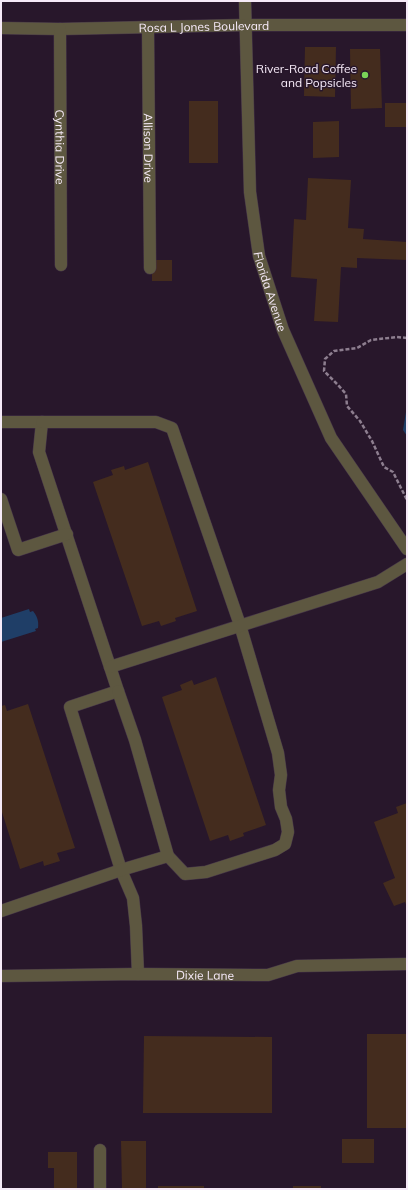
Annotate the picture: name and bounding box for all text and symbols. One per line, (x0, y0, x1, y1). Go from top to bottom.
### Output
street label: Rosa L Jones Boulevard (138, 18, 269, 35)
place label: River-Road Coffee and Popsicles (256, 61, 357, 90)
marker: River-Road Coffee and Popsicles (360, 70, 370, 80)
street label: Cynthia Drive (53, 110, 68, 184)
street label: Allison Drive (141, 113, 157, 183)
street label: Florida Avenue (251, 251, 290, 333)
street label: Dixie Lane (176, 967, 234, 982)

